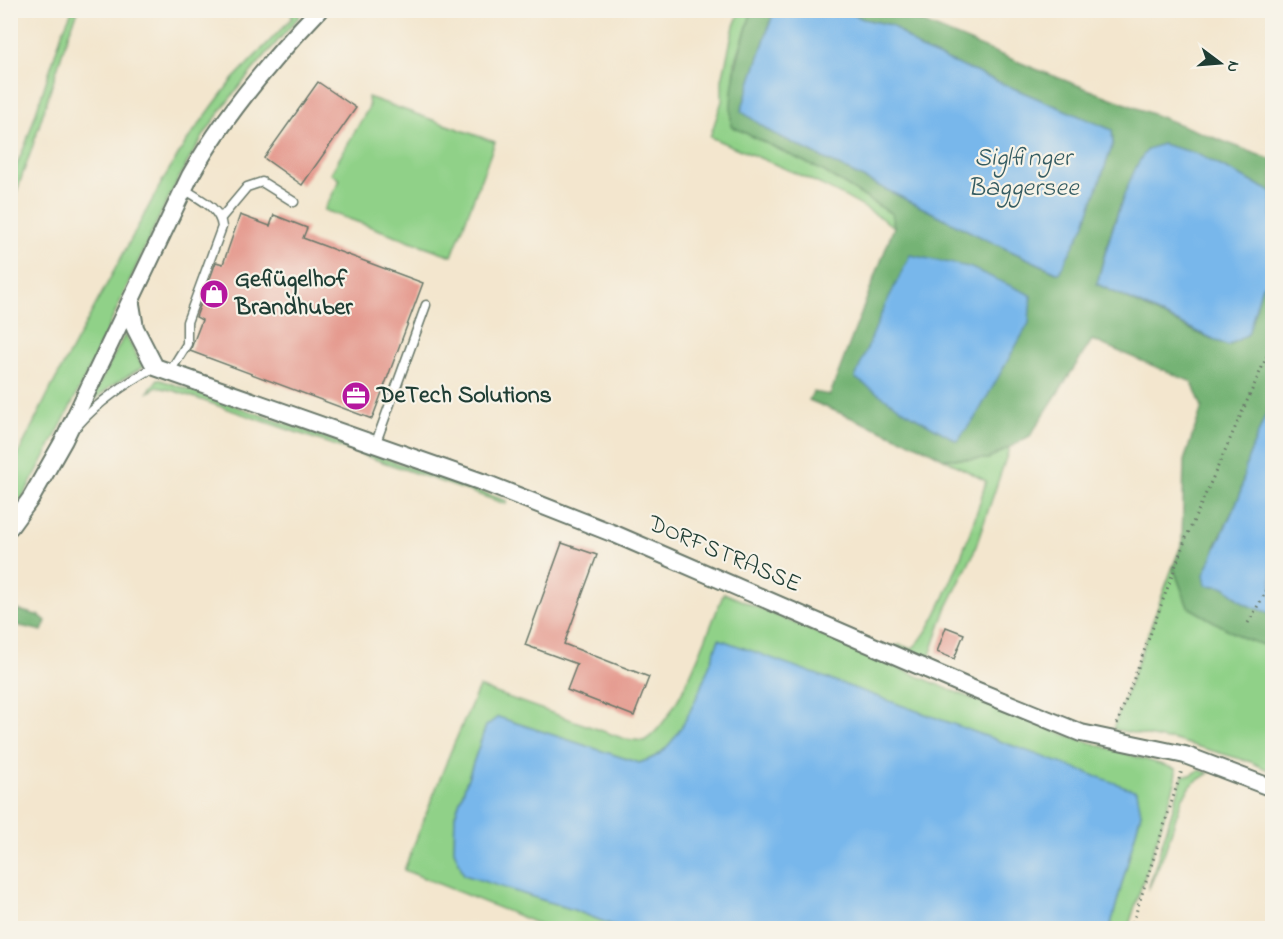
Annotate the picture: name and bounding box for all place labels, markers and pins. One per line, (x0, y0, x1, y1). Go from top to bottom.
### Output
place label: Geflügelhof Brandhuber (234, 263, 353, 326)
shop icon: Geflügelhof Brandhuber (198, 278, 230, 310)
place label: DeTech Solutions (376, 379, 552, 414)
office icon: DeTech Solutions (340, 380, 372, 412)

